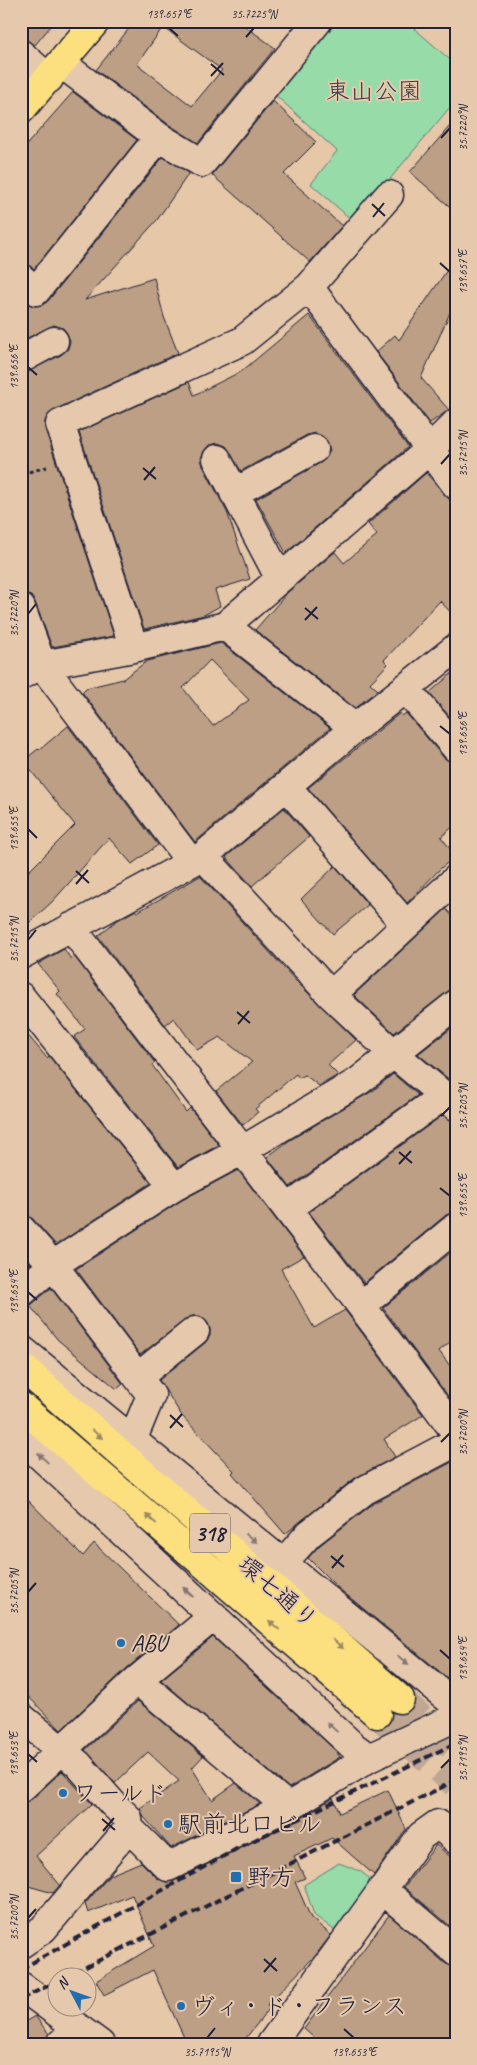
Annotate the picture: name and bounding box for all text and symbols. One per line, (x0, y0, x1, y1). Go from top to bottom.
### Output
text: 139.657°E (147, 6, 193, 22)
text: 35.7225°N (231, 6, 278, 22)
park label: 東山公園 (326, 76, 422, 106)
text: 35.7220°N (455, 104, 471, 151)
text: 139.657°E (455, 248, 471, 294)
text: 139.656°E (6, 343, 22, 389)
text: 35.7215°N (455, 430, 471, 477)
text: 35.7220°N (6, 590, 22, 637)
text: 139.656°E (455, 710, 471, 756)
text: 139.655°E (6, 805, 22, 851)
text: 35.7215°N (6, 916, 22, 963)
text: 35.7205°N (455, 1083, 471, 1130)
text: 139.655°E (455, 1172, 471, 1218)
text: 139.654°E (6, 1268, 22, 1314)
text: 35.7200°N (455, 1409, 471, 1456)
one-way arrow (90, 1428, 102, 1440)
one-way arrow (37, 1452, 49, 1464)
one-way arrow (145, 1513, 157, 1525)
road number: 318 (190, 1514, 230, 1552)
one-way arrow (244, 1533, 257, 1544)
street label: 環七通り (232, 1549, 324, 1635)
text: 35.7205°N (6, 1568, 22, 1615)
one-way arrow (182, 1586, 194, 1598)
one-way arrow (268, 1620, 280, 1631)
place label: ABU (131, 1628, 171, 1658)
text: 139.654°E (455, 1635, 471, 1681)
marker: ABU (115, 1637, 127, 1649)
one-way arrow (332, 1638, 344, 1649)
one-way arrow (396, 1655, 409, 1666)
one-way arrow (327, 1721, 339, 1733)
text: 139.653°E (6, 1730, 22, 1776)
text: 35.7195°N (455, 1735, 471, 1782)
place label: ワールド (73, 1778, 168, 1808)
marker: ワールド (57, 1787, 69, 1799)
place label: 駅前北口ビル (178, 1809, 322, 1839)
marker: 駅前北口ビル (162, 1818, 174, 1830)
place label: 野方 (247, 1862, 295, 1892)
marker: 野方 (229, 1870, 243, 1884)
text: 35.7200°N (6, 1894, 22, 1941)
north arrow (48, 1968, 98, 2018)
text: N (53, 1973, 73, 1993)
place label: ヴィ・ド・フランス (191, 1991, 407, 2021)
marker: ヴィ・ド・フランス (175, 2000, 187, 2012)
text: 35.7195°N (184, 2044, 231, 2060)
text: 139.653°E (332, 2044, 378, 2060)

